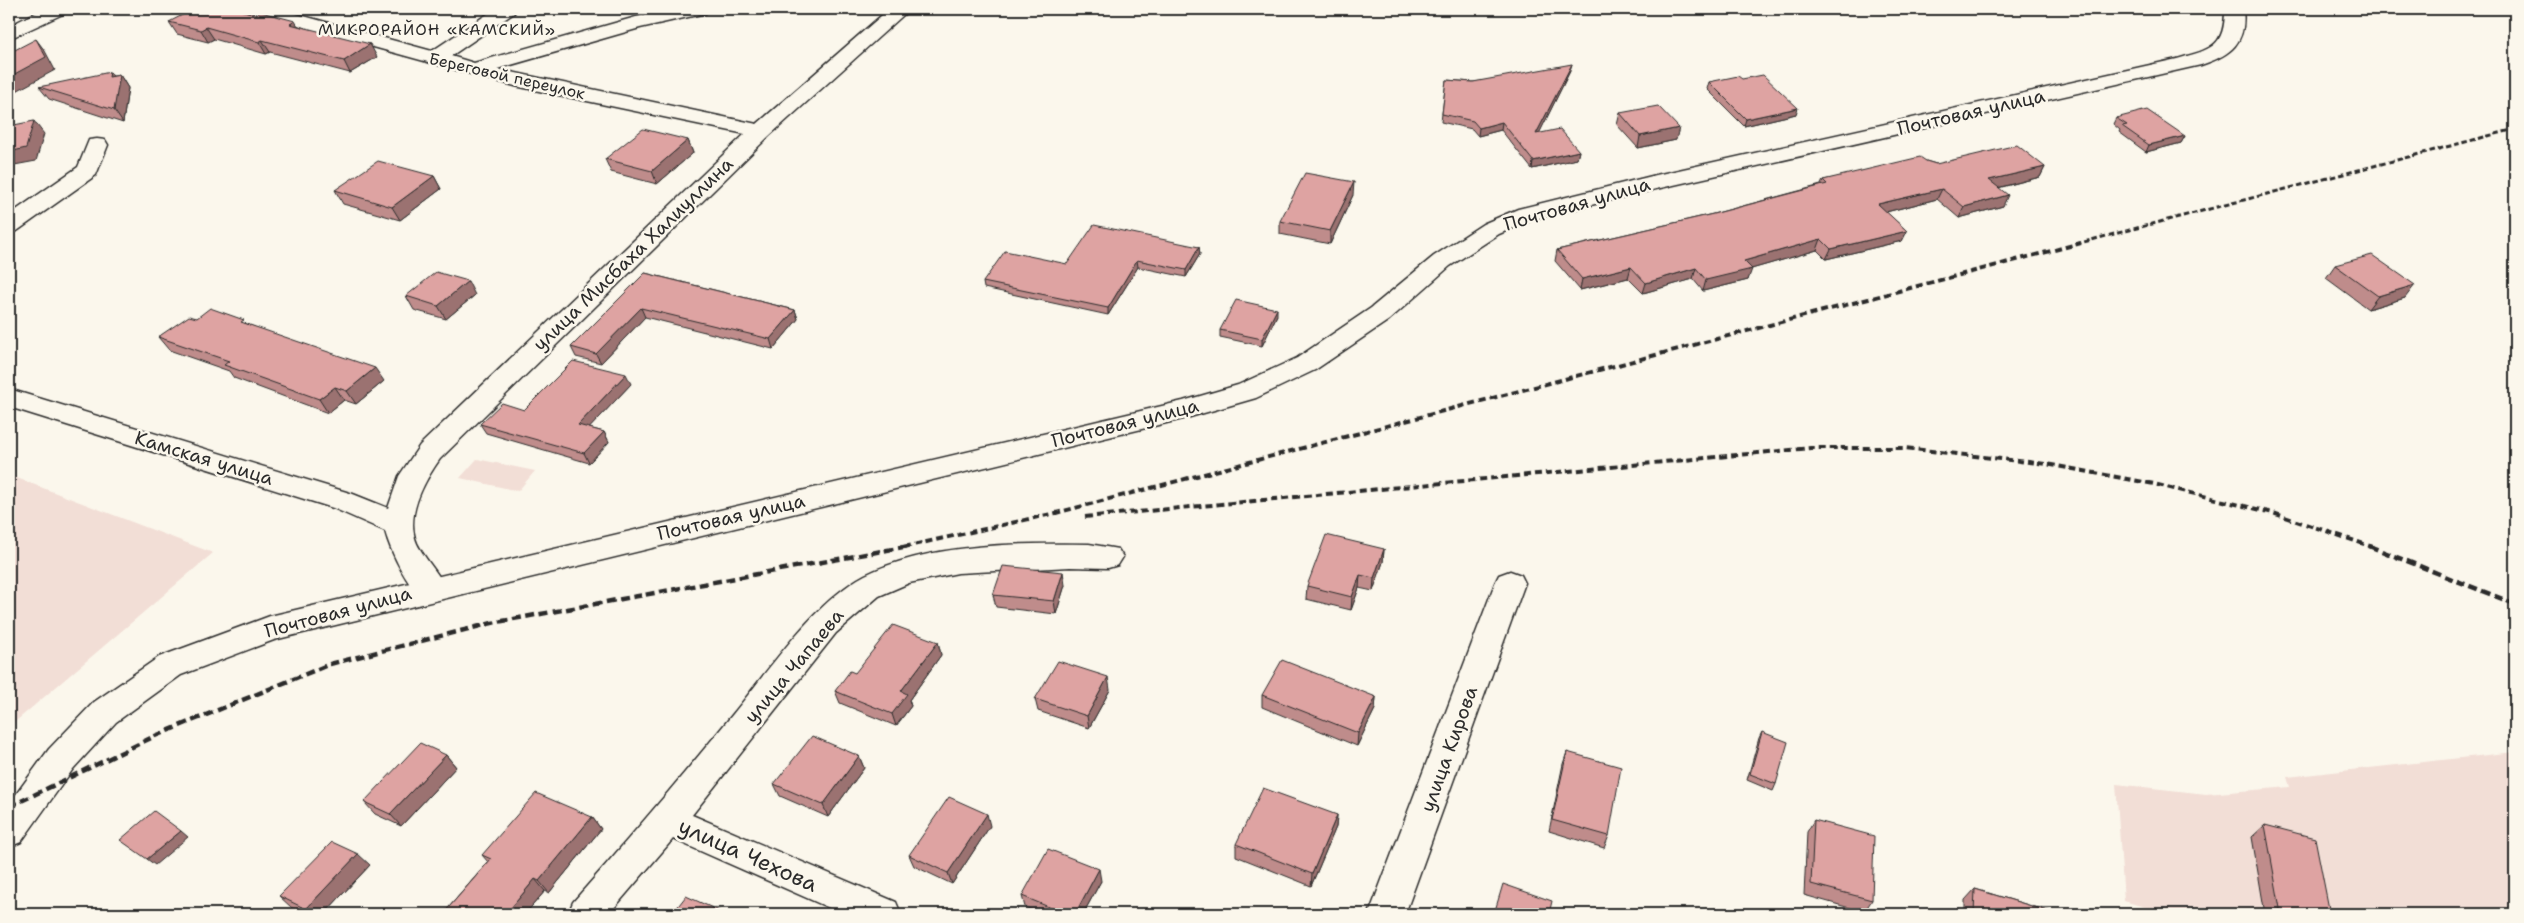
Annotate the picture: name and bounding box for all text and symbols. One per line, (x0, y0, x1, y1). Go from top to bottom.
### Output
district label: МИКРОРАЙОН «КАМСКИЙ» (318, 19, 556, 40)
street label: Береговой переулок (427, 48, 588, 104)
street label: Почтовая улица (1895, 83, 2047, 141)
street label: улица Мисбаха Халиуллина (528, 151, 739, 356)
street label: Почтовая улица (1501, 171, 1653, 237)
street label: Почтовая улица (1049, 393, 1201, 453)
street label: Камская улица (132, 425, 276, 491)
street label: Почтовая улица (655, 488, 807, 546)
street label: Почтовая улица (262, 580, 414, 644)
street label: улица Чапаева (739, 603, 849, 728)
street label: улица Кирова (1415, 683, 1483, 815)
street label: улица Чехова (674, 811, 822, 899)

